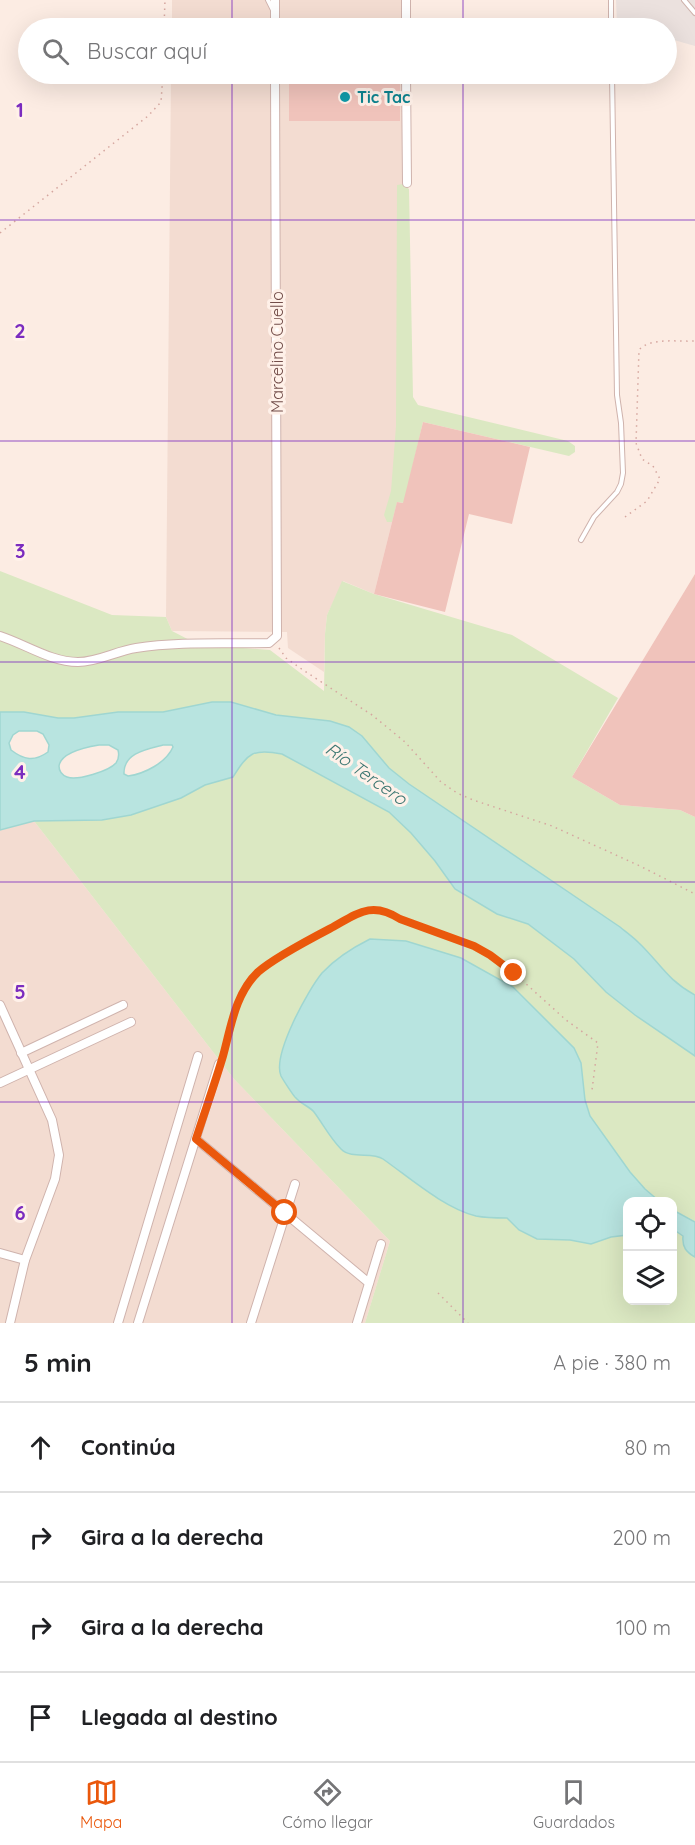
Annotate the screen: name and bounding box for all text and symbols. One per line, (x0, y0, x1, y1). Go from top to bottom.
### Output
search box (18, 18, 677, 84)
icon: search (39, 35, 72, 68)
text: Buscar aquí (87, 37, 207, 65)
place label: Tic Tac (357, 87, 410, 107)
marker: Tic Tac (338, 90, 352, 104)
text: 1 (16, 97, 24, 122)
street label: Marcelino Cuello (267, 291, 287, 413)
text: 2 (14, 318, 26, 343)
text: 3 (15, 538, 25, 563)
water label: Río Tercero (321, 737, 412, 811)
text: 4 (14, 759, 26, 784)
route end (500, 959, 526, 985)
text: 5 (14, 979, 26, 1004)
map controls (623, 1197, 677, 1305)
button: locate (623, 1197, 677, 1251)
route start (271, 1199, 297, 1225)
text: 6 (14, 1200, 26, 1225)
button: layers (623, 1251, 677, 1305)
text: 5 min (24, 1346, 92, 1379)
text: A pie · 380 m (553, 1350, 671, 1375)
icon: ahead (24, 1431, 57, 1464)
text: Continúa (81, 1433, 176, 1461)
text: 80 m (625, 1435, 671, 1460)
icon: right (24, 1521, 57, 1554)
text: Gira a la derecha (81, 1523, 264, 1551)
text: 200 m (612, 1525, 671, 1550)
icon: right (24, 1611, 57, 1644)
text: Gira a la derecha (81, 1613, 264, 1641)
text: 100 m (616, 1615, 671, 1640)
icon: arrive (24, 1701, 57, 1734)
text: Llegada al destino (81, 1703, 278, 1731)
tab: Mapa (80, 1776, 122, 1832)
tab: Cómo llegar (282, 1776, 373, 1832)
tab: Guardados (533, 1776, 615, 1832)

